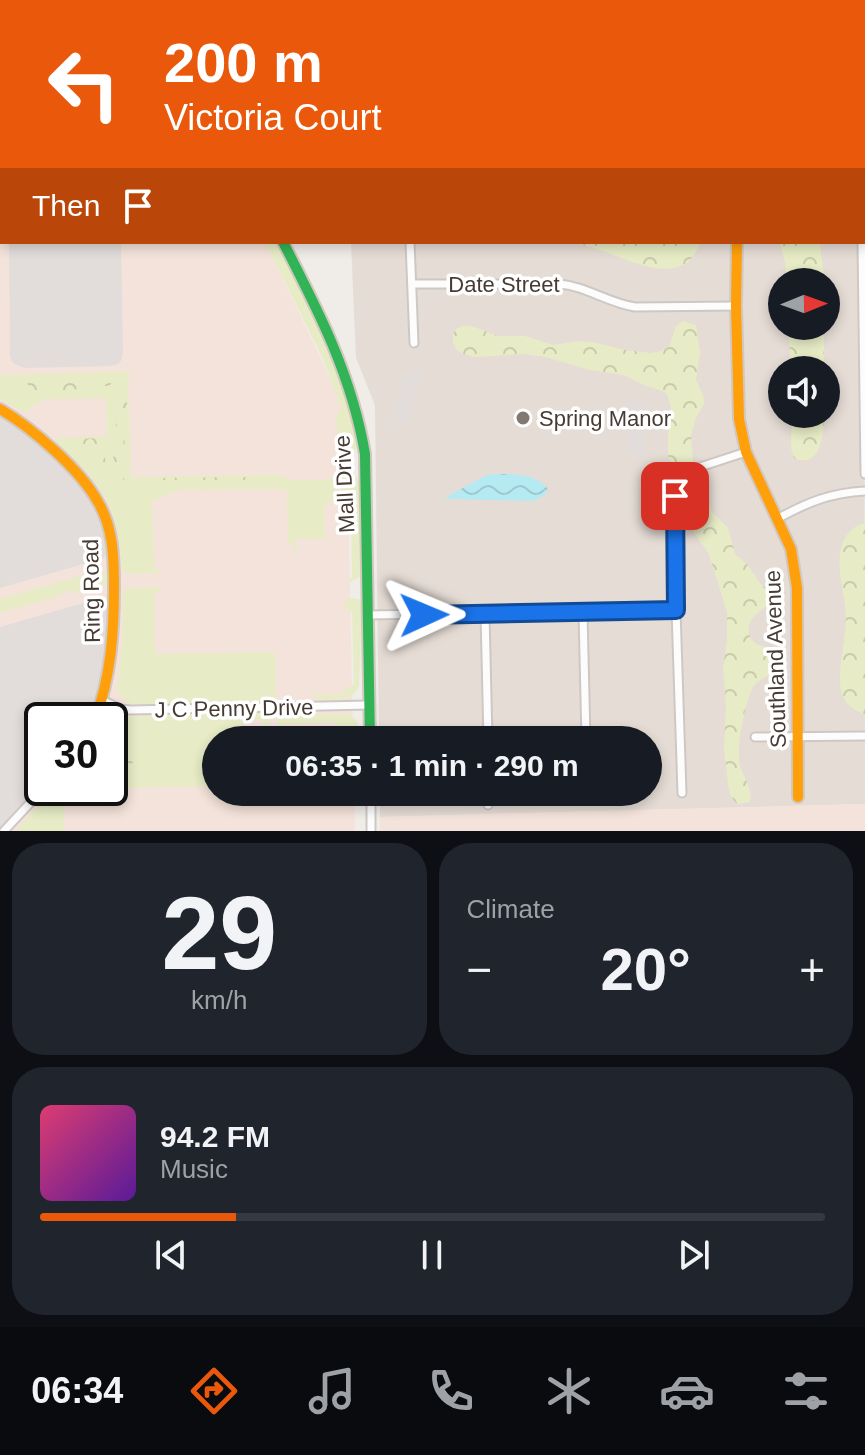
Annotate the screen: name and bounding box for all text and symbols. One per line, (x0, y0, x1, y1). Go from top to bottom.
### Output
text: 200 m (164, 31, 323, 94)
icon: left (32, 32, 136, 136)
text: Victoria Court (164, 97, 381, 138)
icon: arrive (116, 184, 160, 228)
text: Then (32, 189, 100, 222)
north arrow (768, 268, 840, 340)
map controls (768, 268, 840, 428)
street label: Date Street (448, 272, 560, 297)
button: sound (768, 356, 840, 428)
place label: Spring Manor (539, 406, 671, 431)
marker: Spring Manor (514, 409, 532, 427)
street label: Mall Drive (329, 434, 360, 533)
pin (641, 462, 709, 530)
icon: arrive (653, 474, 697, 518)
street label: Ring Road (78, 539, 105, 643)
street label: Southland Avenue (760, 569, 791, 748)
position arrow (382, 573, 466, 657)
street label: J C Penny Drive (154, 695, 314, 722)
speed limit sign: 30 (24, 702, 128, 806)
text: 06:35 · 1 min · 290 m (285, 749, 579, 782)
text: 29 (161, 875, 277, 991)
text: Climate (467, 894, 555, 924)
text: 20° (600, 936, 691, 1003)
text: − (467, 945, 492, 994)
text: + (799, 945, 825, 994)
text: km/h (191, 985, 247, 1015)
text: 94.2 FM (160, 1120, 270, 1153)
text: Music (160, 1154, 228, 1184)
icon: previous (149, 1233, 193, 1277)
icon: pause (410, 1233, 454, 1277)
icon: next (672, 1233, 716, 1277)
icon: directions (186, 1363, 242, 1419)
icon: music (304, 1363, 360, 1419)
icon: phone (423, 1363, 479, 1419)
icon: climate (541, 1363, 597, 1419)
icon: car (659, 1363, 715, 1419)
icon: filters (778, 1363, 834, 1419)
text: 06:34 (31, 1370, 123, 1411)

